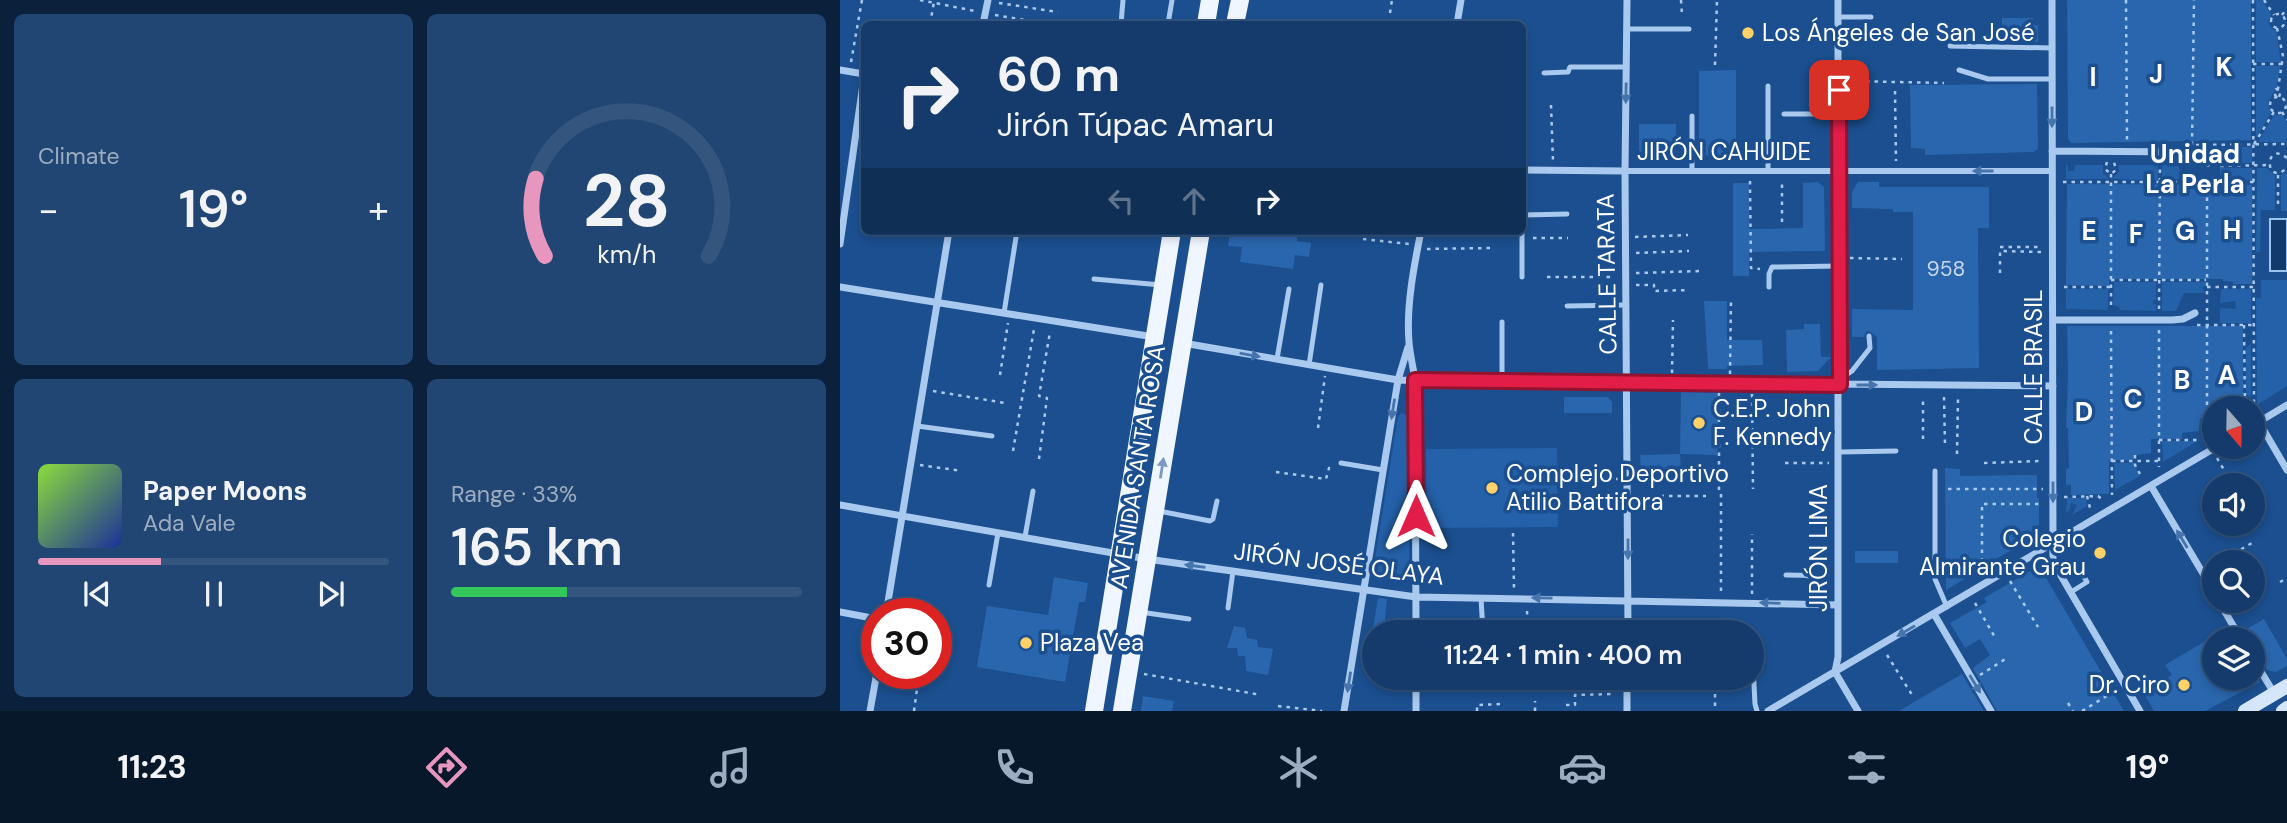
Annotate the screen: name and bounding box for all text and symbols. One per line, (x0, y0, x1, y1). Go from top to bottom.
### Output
place label: Los Ángeles de San José (1762, 17, 2035, 48)
marker: Los Ángeles de San José (1740, 25, 1756, 41)
text: 60 m (997, 42, 1120, 106)
icon: right (882, 49, 973, 140)
district label: K (2216, 50, 2233, 84)
district label: J (2149, 57, 2163, 91)
pin (1809, 60, 1869, 120)
district label: I (2089, 60, 2097, 94)
icon: arrive (1820, 71, 1858, 109)
one-way arrow (1620, 82, 1631, 104)
text: Jirón Túpac Amaru (997, 104, 1274, 146)
one-way arrow (2046, 106, 2058, 128)
street label: JIRÓN CAHUIDE (1637, 136, 1811, 167)
district label: Unidad La Perla (2145, 137, 2245, 201)
text: Climate (38, 141, 120, 171)
text: 28 (583, 154, 670, 249)
one-way arrow (1972, 165, 1994, 177)
text: 19° (179, 175, 248, 243)
icon: left (1102, 182, 1140, 220)
icon: ahead (1175, 182, 1213, 220)
icon: right (1248, 182, 1286, 220)
text: − (38, 185, 59, 235)
text: + (368, 185, 389, 235)
street label: CALLE TARATA (1590, 193, 1623, 355)
district label: H (2223, 213, 2241, 247)
district label: E (2081, 214, 2097, 248)
district label: G (2175, 214, 2195, 248)
district label: F (2129, 217, 2143, 251)
text: km/h (597, 237, 656, 270)
house number: 958 (1927, 255, 1965, 283)
street label: CALLE BRASIL (2018, 290, 2049, 444)
street label: AVENIDA SANTA ROSA (1103, 343, 1172, 591)
one-way arrow (1239, 350, 1261, 361)
district label: A (2218, 358, 2236, 392)
district label: B (2174, 363, 2190, 397)
one-way arrow (1856, 379, 1878, 391)
district label: C (2123, 382, 2143, 416)
place label: C.E.P. John F. Kennedy (1713, 393, 1832, 452)
district label: D (2075, 395, 2093, 429)
north arrow (2202, 396, 2264, 458)
map controls (2202, 396, 2265, 690)
one-way arrow (1387, 398, 1398, 420)
marker: C.E.P. John F. Kennedy (1691, 415, 1707, 431)
one-way arrow (1157, 457, 1168, 479)
place label: Complejo Deportivo Atilio Battifora (1506, 458, 1729, 517)
button: sound (2202, 473, 2265, 536)
text: Paper Moons (143, 474, 307, 508)
text: Range · 33% (451, 479, 577, 509)
position arrow (1379, 479, 1453, 553)
marker: Complejo Deportivo Atilio Battifora (1484, 480, 1500, 496)
one-way arrow (2047, 481, 2059, 503)
street label: JIRÓN LIMA (1803, 484, 1834, 612)
text: Ada Vale (143, 508, 236, 538)
text: 165 km (451, 513, 623, 581)
place label: Colegio Almirante Grau (1919, 523, 2086, 582)
one-way arrow (2176, 529, 2188, 549)
street label: JIRÓN JOSÉ OLAYA (1232, 535, 1446, 592)
one-way arrow (1622, 538, 1633, 560)
marker: Colegio Almirante Grau (2092, 545, 2108, 561)
button: search (2202, 550, 2265, 613)
one-way arrow (1184, 560, 1206, 571)
icon: previous (78, 575, 116, 613)
icon: pause (195, 575, 233, 613)
icon: next (312, 575, 350, 613)
one-way arrow (1531, 593, 1553, 604)
one-way arrow (1759, 597, 1781, 609)
speed limit sign: 30 (861, 598, 952, 689)
one-way arrow (1897, 625, 1916, 637)
place label: Plaza Vea (1040, 627, 1144, 658)
button: layers (2202, 627, 2265, 690)
marker: Plaza Vea (1018, 635, 1034, 651)
text: 11:24 · 1 min · 400 m (1444, 638, 1682, 672)
place label: Dr. Ciro (2089, 669, 2170, 700)
one-way arrow (1343, 671, 1354, 693)
one-way arrow (1969, 674, 1981, 693)
marker: Dr. Ciro (2176, 677, 2192, 693)
icon: directions (422, 743, 471, 792)
icon: music (706, 743, 755, 792)
icon: phone (990, 743, 1039, 792)
icon: climate (1274, 743, 1323, 792)
icon: car (1558, 743, 1607, 792)
icon: filters (1842, 743, 1891, 792)
text: 11:23 (118, 746, 187, 788)
text: 19° (2126, 746, 2169, 788)

